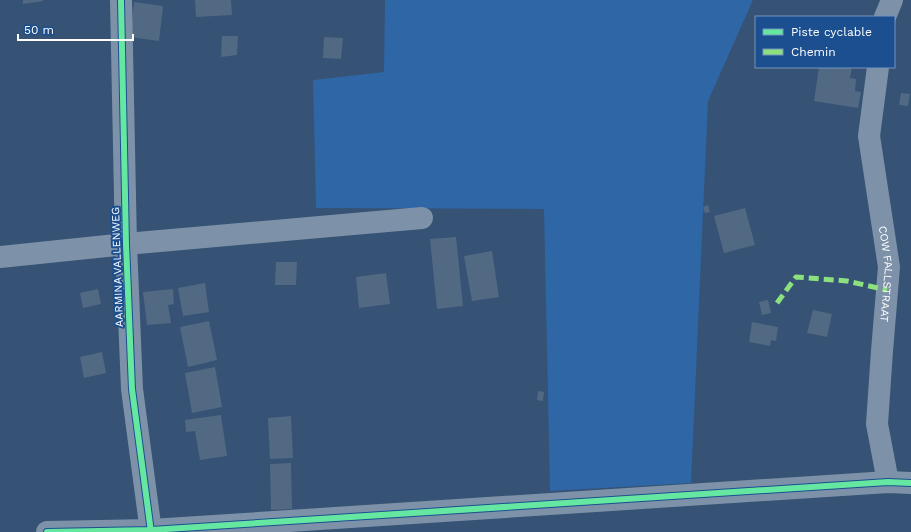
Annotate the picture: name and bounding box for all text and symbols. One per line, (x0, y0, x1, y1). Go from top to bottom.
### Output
scale bar (18, 16, 133, 42)
legend (755, 16, 895, 68)
text: 50 m (24, 23, 54, 37)
text: Piste cyclable (791, 25, 872, 39)
text: Chemin (791, 45, 836, 59)
street label: AARMINA VALLENWEG (109, 207, 126, 327)
street label: COW FALLSTRAAT (876, 225, 895, 323)

